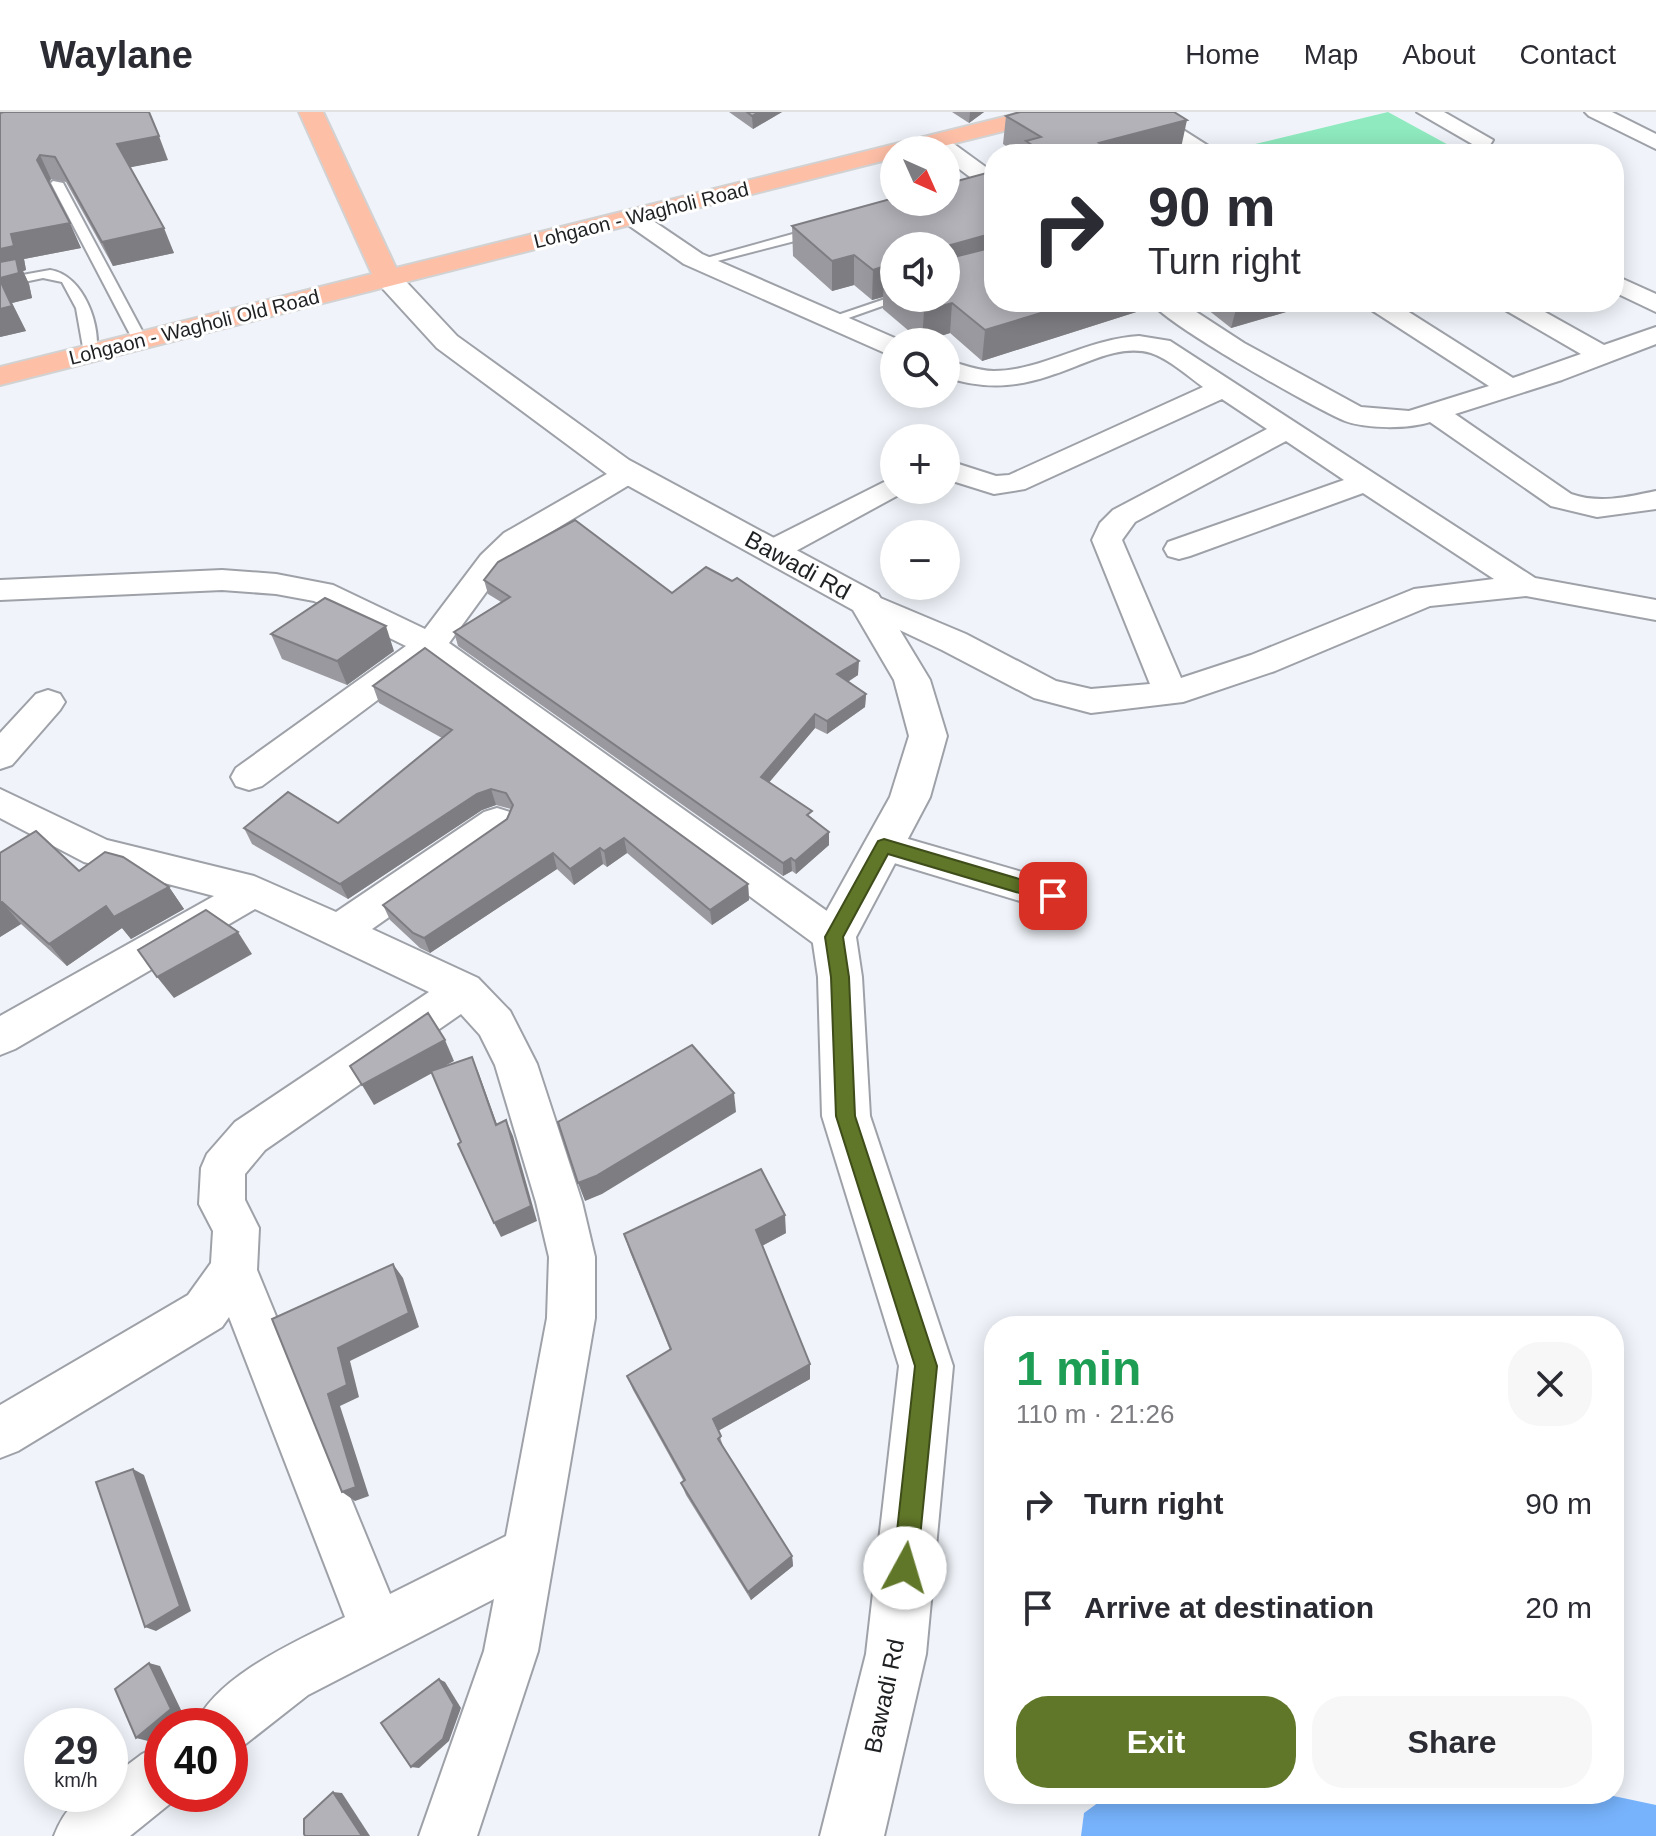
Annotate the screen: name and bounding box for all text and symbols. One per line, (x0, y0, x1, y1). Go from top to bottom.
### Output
text: Waylane (40, 34, 193, 76)
text: Home (1185, 39, 1260, 70)
text: Map (1304, 39, 1358, 70)
text: About (1402, 39, 1476, 70)
text: Contact (1520, 39, 1616, 70)
north arrow (880, 136, 960, 216)
map controls (880, 136, 960, 600)
text: 90 m (1148, 175, 1276, 238)
icon: right (1016, 176, 1120, 280)
street label: Lohgaon - Wagholi Road (531, 178, 751, 252)
button: sound (880, 232, 960, 312)
text: Turn right (1148, 241, 1301, 282)
street label: Lohgaon - Wagholi Old Road (67, 285, 321, 369)
button: search (880, 328, 960, 408)
button: + (880, 424, 960, 504)
button: − (880, 520, 960, 600)
street label: Bawadi Rd (741, 525, 855, 605)
pin (1019, 862, 1087, 930)
icon: arrive (1031, 874, 1075, 918)
text: 1 min (1016, 1342, 1141, 1395)
button: close (1508, 1342, 1592, 1426)
text: 110 m · 21:26 (1016, 1399, 1175, 1429)
icon: right (1016, 1482, 1060, 1526)
text: Turn right (1084, 1487, 1223, 1520)
text: 90 m (1525, 1487, 1592, 1520)
position arrow (863, 1526, 947, 1610)
icon: arrive (1016, 1586, 1060, 1630)
text: Arrive at destination (1084, 1591, 1374, 1624)
text: 20 m (1525, 1591, 1592, 1624)
street label: Bawadi Rd (859, 1636, 909, 1756)
button: Exit (1016, 1696, 1296, 1788)
button: Share (1312, 1696, 1592, 1788)
speed limit sign: 40 (144, 1708, 248, 1812)
text: 29 (54, 1728, 98, 1772)
text: km/h (54, 1769, 98, 1791)

